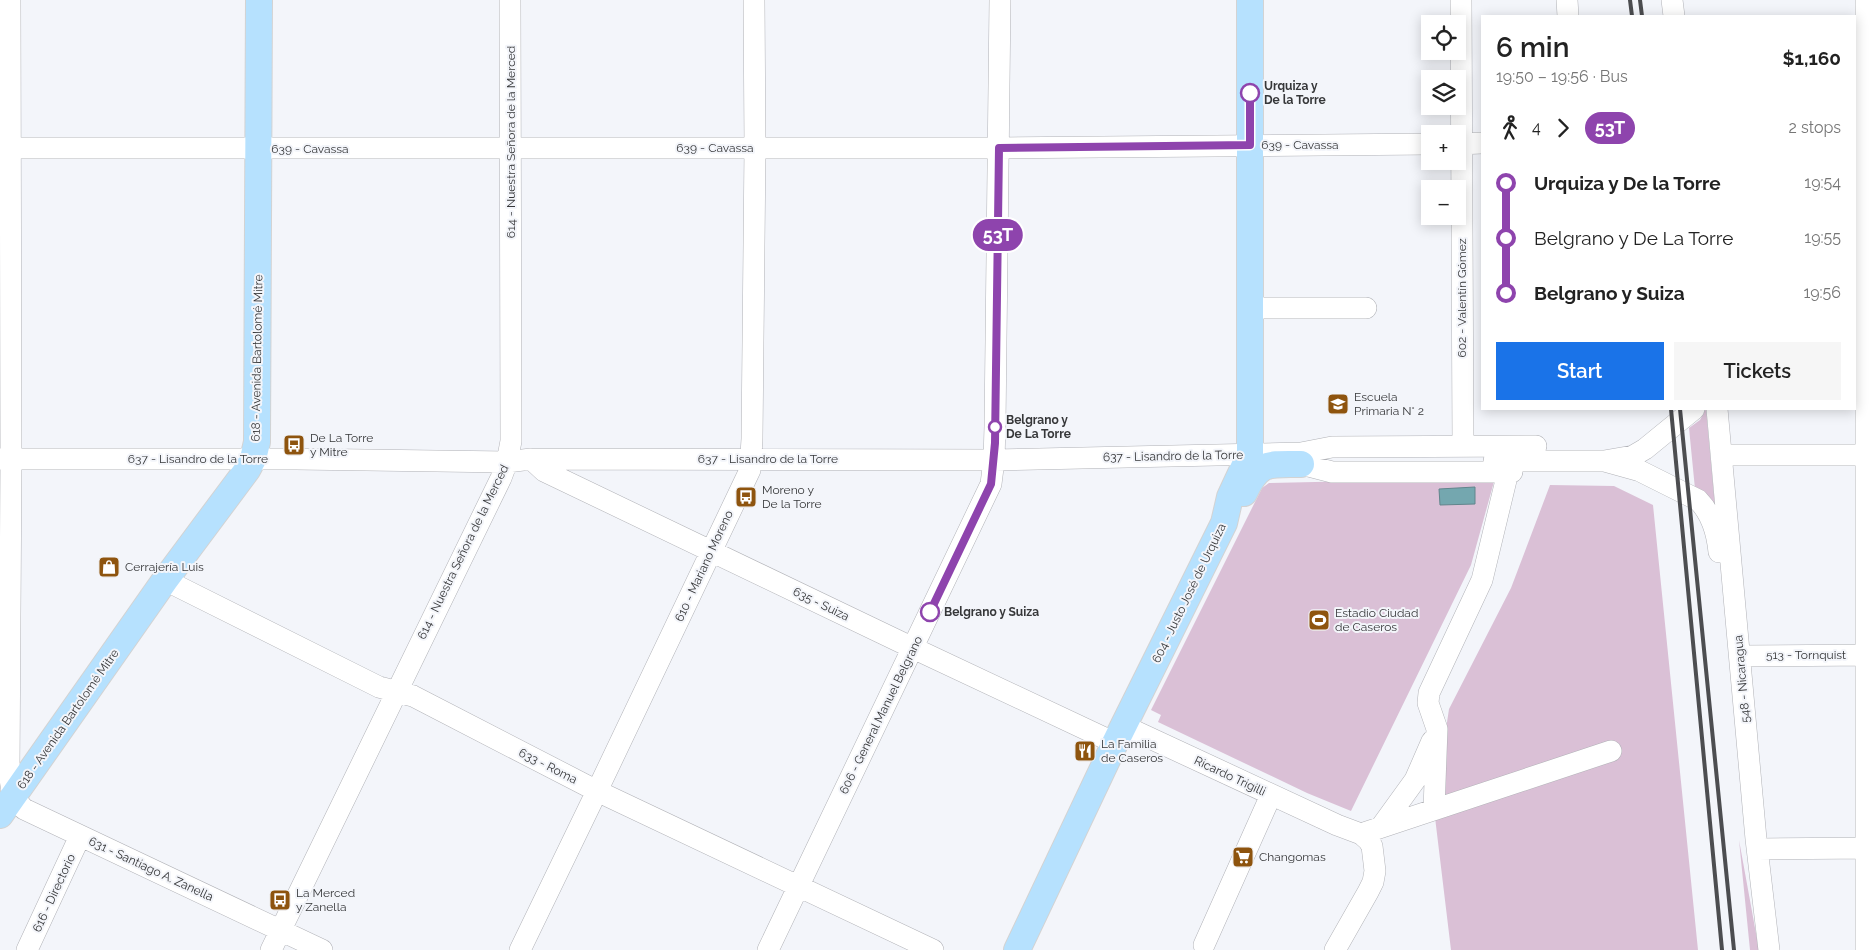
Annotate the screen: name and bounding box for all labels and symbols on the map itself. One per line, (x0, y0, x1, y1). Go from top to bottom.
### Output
street label: 614 - Nuestra Señora de la Merced (504, 46, 518, 238)
place label: Urquiza y De la Torre (1264, 79, 1326, 107)
marker: Urquiza y De la Torre (1240, 83, 1260, 103)
street label: 639 - Cavassa (1261, 138, 1339, 152)
street label: 639 - Cavassa (676, 141, 754, 155)
street label: 639 - Cavassa (271, 142, 349, 156)
line badge: 53T (969, 219, 1027, 251)
street label: 602 - Valentín Gómez (1455, 238, 1469, 358)
street label: 618 - Avenida Bartolomé Mitre (249, 274, 265, 442)
place label: Escuela Primaria N° 2 (1354, 390, 1424, 418)
school or university icon: Escuela Primaria N° 2 (1326, 392, 1350, 416)
place label: Belgrano y De La Torre (1006, 413, 1071, 441)
marker: Belgrano y De La Torre (988, 420, 1002, 434)
place label: De La Torre y Mitre (310, 431, 373, 459)
bus stop icon: De La Torre y Mitre (282, 433, 306, 457)
street label: 637 - Lisandro de la Torre (1103, 448, 1243, 464)
street label: 637 - Lisandro de la Torre (128, 452, 268, 466)
street label: 637 - Lisandro de la Torre (698, 452, 838, 466)
street label: 614 - Nuestra Señora de la Merced (415, 462, 511, 642)
place label: Moreno y De la Torre (762, 483, 822, 511)
bus stop icon: Moreno y De la Torre (734, 485, 758, 509)
street label: 610 - Mariano Moreno (672, 508, 736, 624)
street label: 604 - Justo José de Urquiza (1149, 521, 1229, 665)
shop icon: Cerrajería Luis (97, 555, 121, 579)
place label: Cerrajería Luis (125, 560, 204, 574)
street label: 635 - Suiza (791, 584, 851, 624)
marker: Belgrano y Suiza (920, 602, 940, 622)
place label: Belgrano y Suiza (944, 605, 1039, 619)
place label: Estadio Ciudad de Caseros (1335, 606, 1418, 634)
sports icon: Estadio Ciudad de Caseros (1307, 608, 1331, 632)
street label: 606 - General Manuel Belgrano (837, 634, 925, 796)
street label: 548 - Nicaragua (1731, 634, 1753, 724)
street label: 618 - Avenida Bartolomé Mitre (14, 646, 122, 792)
street label: 513 - Tornquist (1766, 648, 1846, 662)
place label: La Familia de Caseros (1101, 737, 1163, 765)
restaurant icon: La Familia de Caseros (1073, 739, 1097, 763)
street label: 633 - Roma (516, 745, 580, 787)
street label: Ricardo Trigilli (1192, 753, 1268, 799)
street label: 631 - Santiago A. Zanella (87, 834, 215, 904)
supermarket icon: Changomas (1231, 845, 1255, 869)
place label: Changomas (1259, 850, 1326, 864)
street label: 616 - Directorio (30, 852, 78, 934)
place label: La Merced y Zanella (296, 886, 355, 914)
bus stop icon: La Merced y Zanella (268, 888, 292, 912)

